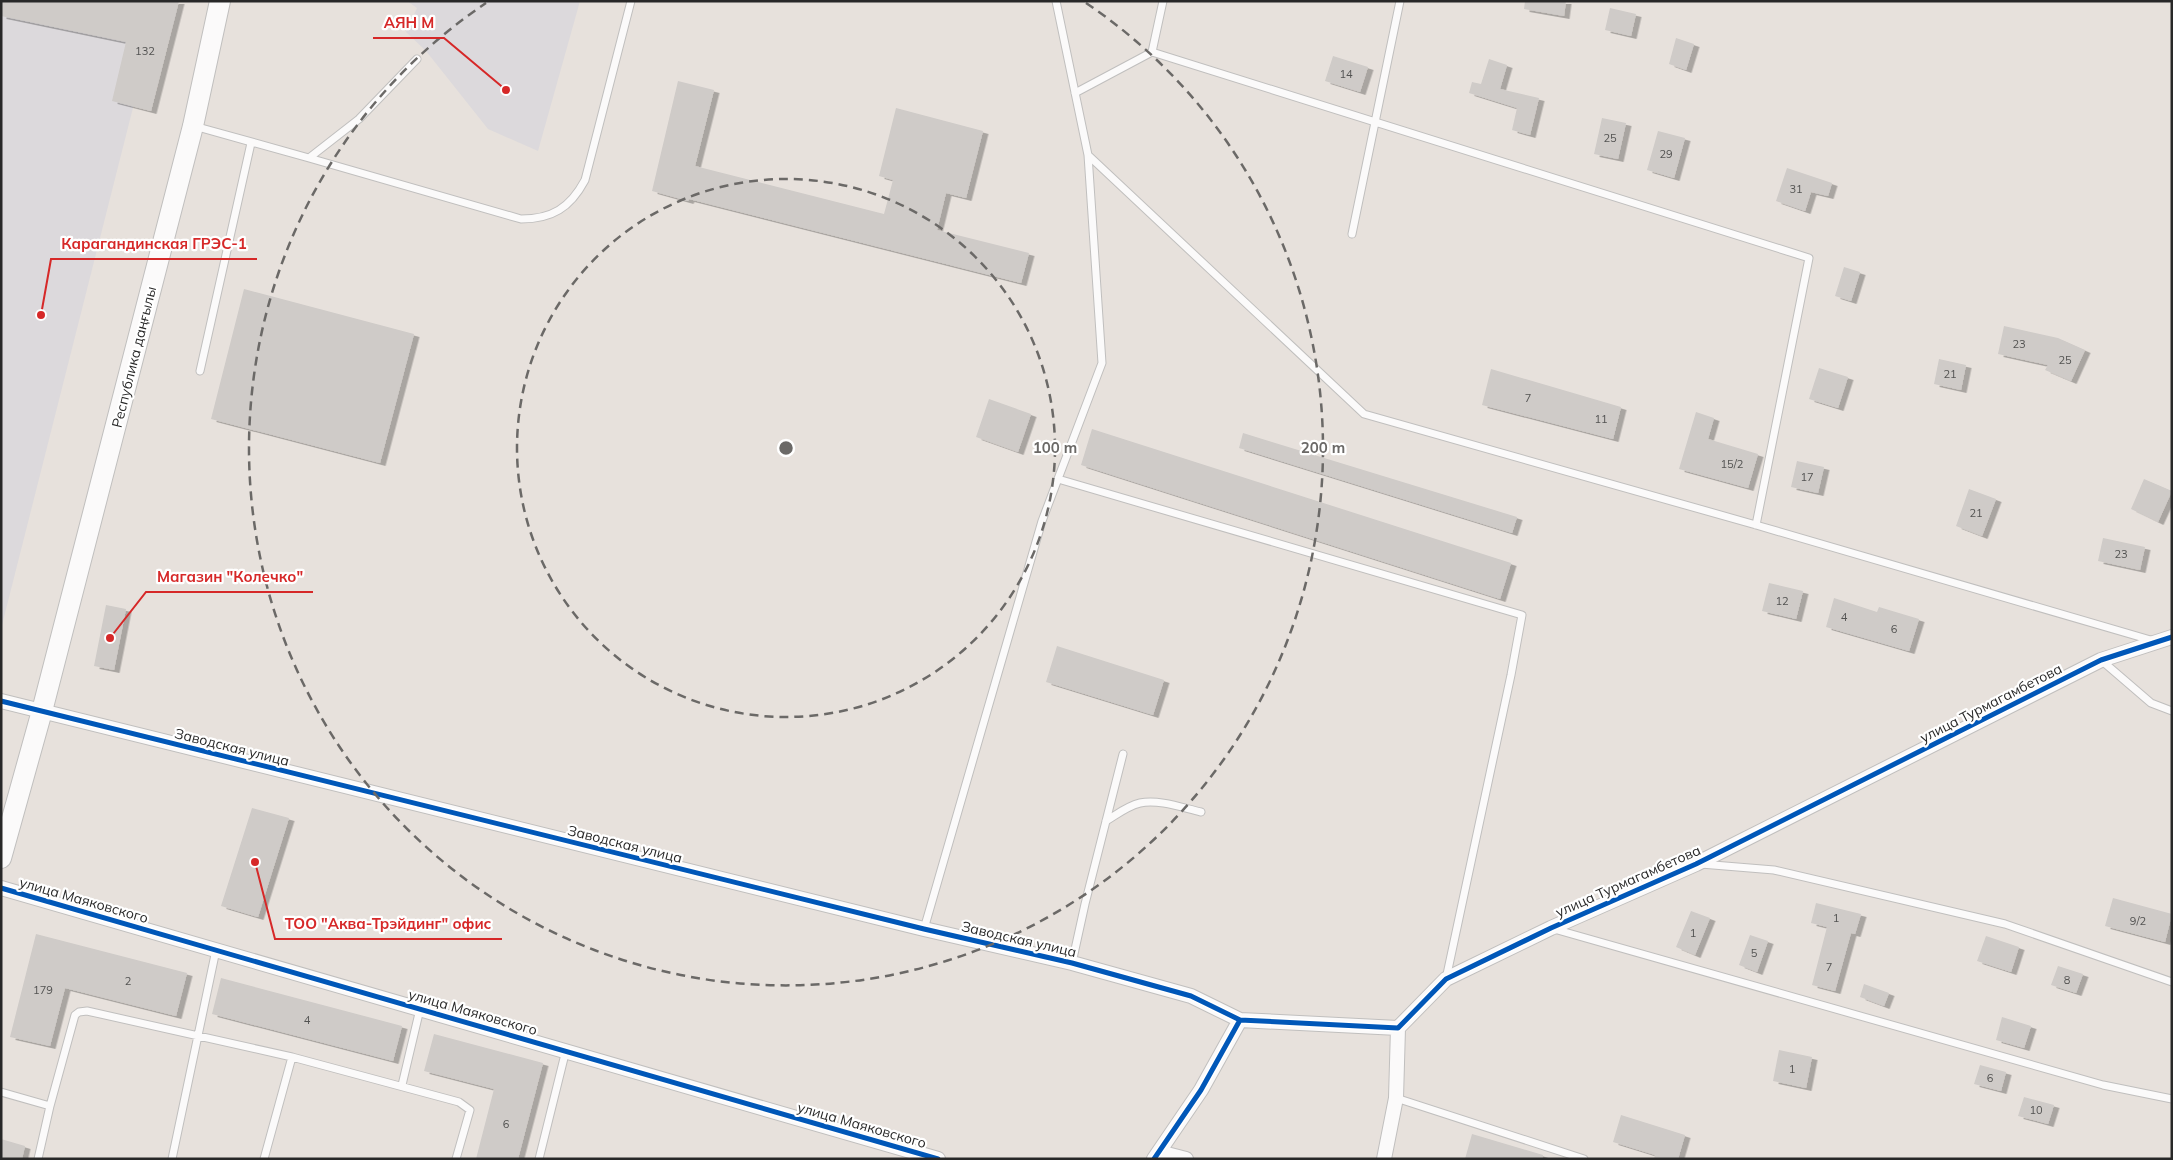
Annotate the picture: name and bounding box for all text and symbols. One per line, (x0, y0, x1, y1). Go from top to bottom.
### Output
callout: АЯН М (373, 8, 444, 38)
text: АЯН М (384, 13, 434, 32)
house number: 132 (135, 44, 155, 58)
house number: 14 (1339, 67, 1353, 81)
house number: 25 (1603, 131, 1617, 145)
house number: 29 (1659, 147, 1673, 161)
house number: 31 (1789, 182, 1803, 196)
callout: Карагандинская ГРЭС-1 (51, 229, 257, 259)
text: Карагандинская ГРЭС-1 (61, 234, 247, 253)
street label: Республика даңғылы (108, 285, 160, 429)
house number: 23 (2012, 337, 2026, 351)
house number: 25 (2058, 353, 2072, 367)
house number: 21 (1943, 367, 1957, 381)
house number: 7 (1525, 391, 1531, 405)
house number: 11 (1594, 412, 1608, 426)
text: 100 m (1033, 438, 1077, 457)
text: 200 m (1301, 438, 1345, 457)
centre of rings (777, 439, 795, 457)
house number: 15/2 (1721, 457, 1744, 471)
house number: 17 (1800, 470, 1814, 484)
house number: 21 (1969, 506, 1983, 520)
house number: 23 (2114, 547, 2128, 561)
callout: Магазин "Колечко" (146, 562, 313, 592)
text: Магазин "Колечко" (157, 567, 303, 586)
house number: 12 (1775, 594, 1789, 608)
house number: 4 (1841, 610, 1848, 624)
house number: 6 (1891, 622, 1898, 636)
street label: улица Турмагамбетова (1917, 659, 2065, 747)
street label: Заводская улица (173, 724, 291, 770)
street label: Заводская улица (566, 821, 684, 867)
street label: улица Турмагамбетова (1553, 841, 1703, 921)
street label: улица Маяковского (17, 873, 151, 927)
callout: ТОО "Аква-Трэйдинг" офис (275, 909, 502, 939)
house number: 1 (1833, 911, 1839, 925)
text: ТОО "Аква-Трэйдинг" офис (285, 914, 492, 933)
house number: 9/2 (2130, 914, 2147, 928)
street label: Заводская улица (960, 917, 1078, 961)
house number: 1 (1690, 926, 1696, 940)
house number: 5 (1751, 946, 1758, 960)
house number: 7 (1826, 960, 1832, 974)
house number: 8 (2064, 973, 2071, 987)
house number: 2 (125, 974, 132, 988)
house number: 179 (33, 983, 53, 997)
street label: улица Маяковского (406, 985, 540, 1039)
house number: 4 (304, 1013, 311, 1027)
house number: 1 (1789, 1062, 1795, 1076)
house number: 6 (1987, 1071, 1994, 1085)
street label: улица Маяковского (795, 1098, 929, 1152)
house number: 10 (2029, 1103, 2043, 1117)
house number: 6 (503, 1117, 510, 1131)

